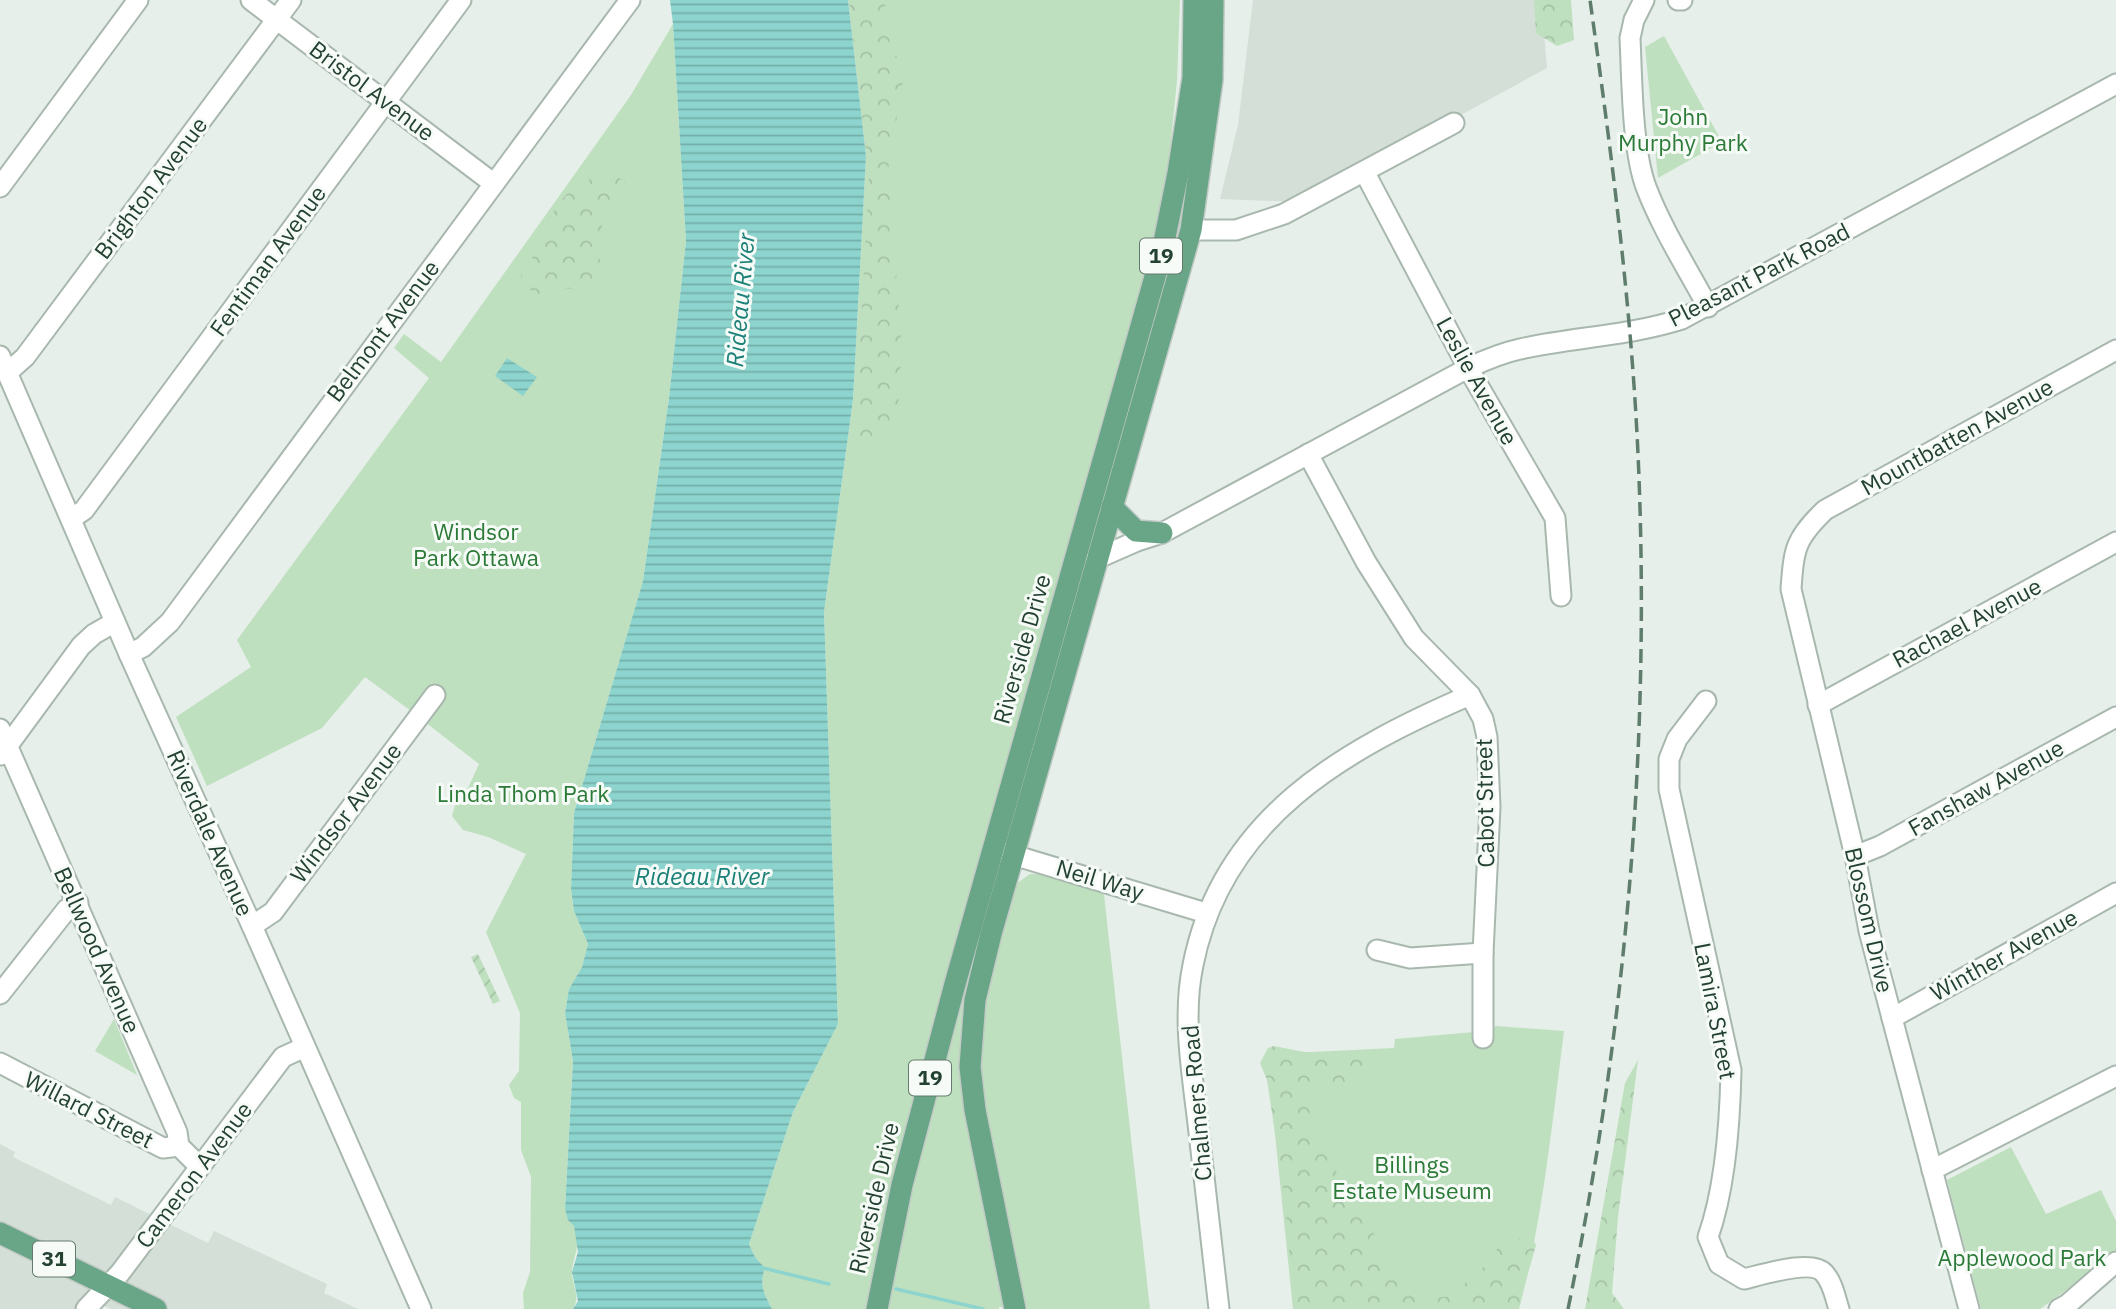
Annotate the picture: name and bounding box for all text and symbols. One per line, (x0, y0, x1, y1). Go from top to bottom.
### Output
street label: Bristol Avenue (304, 33, 441, 147)
park label: John Murphy Park (1618, 101, 1748, 157)
street label: Brighton Avenue (87, 110, 214, 265)
street label: Fentiman Avenue (202, 179, 332, 342)
street label: Pleasant Park Road (1663, 215, 1854, 333)
water label: Rideau River (718, 230, 762, 368)
road number: 19 (1140, 238, 1182, 274)
street label: Belmont Avenue (319, 253, 445, 407)
street label: Leslie Avenue (1430, 311, 1525, 450)
street label: Mountbatten Avenue (1855, 371, 2058, 501)
park label: Windsor Park Ottawa (413, 516, 539, 572)
street label: Riverside Drive (985, 570, 1057, 727)
street label: Rachael Avenue (1887, 570, 2046, 674)
street label: Fanshaw Avenue (1902, 732, 2069, 842)
street label: Windsor Avenue (283, 737, 408, 888)
street label: Cabot Street (1468, 738, 1500, 868)
street label: Riverdale Avenue (161, 745, 261, 921)
park label: Linda Thom Park (437, 778, 609, 808)
street label: Blossom Drive (1839, 844, 1901, 995)
street label: Neil Way (1053, 852, 1148, 907)
water label: Rideau River (635, 860, 771, 892)
street label: Bellwood Avenue (48, 862, 148, 1037)
street label: Winther Avenue (1925, 901, 2082, 1007)
street label: Lamira Street (1688, 940, 1744, 1082)
street label: Chalmers Road (1174, 1024, 1218, 1182)
road number: 19 (909, 1060, 951, 1096)
street label: Willard Street (20, 1064, 159, 1155)
street label: Cameron Avenue (128, 1095, 258, 1254)
street label: Riverside Drive (841, 1119, 905, 1276)
park label: Billings Estate Museum (1332, 1149, 1492, 1205)
road number: 31 (33, 1242, 75, 1276)
park label: Applewood Park (1938, 1242, 2106, 1272)

